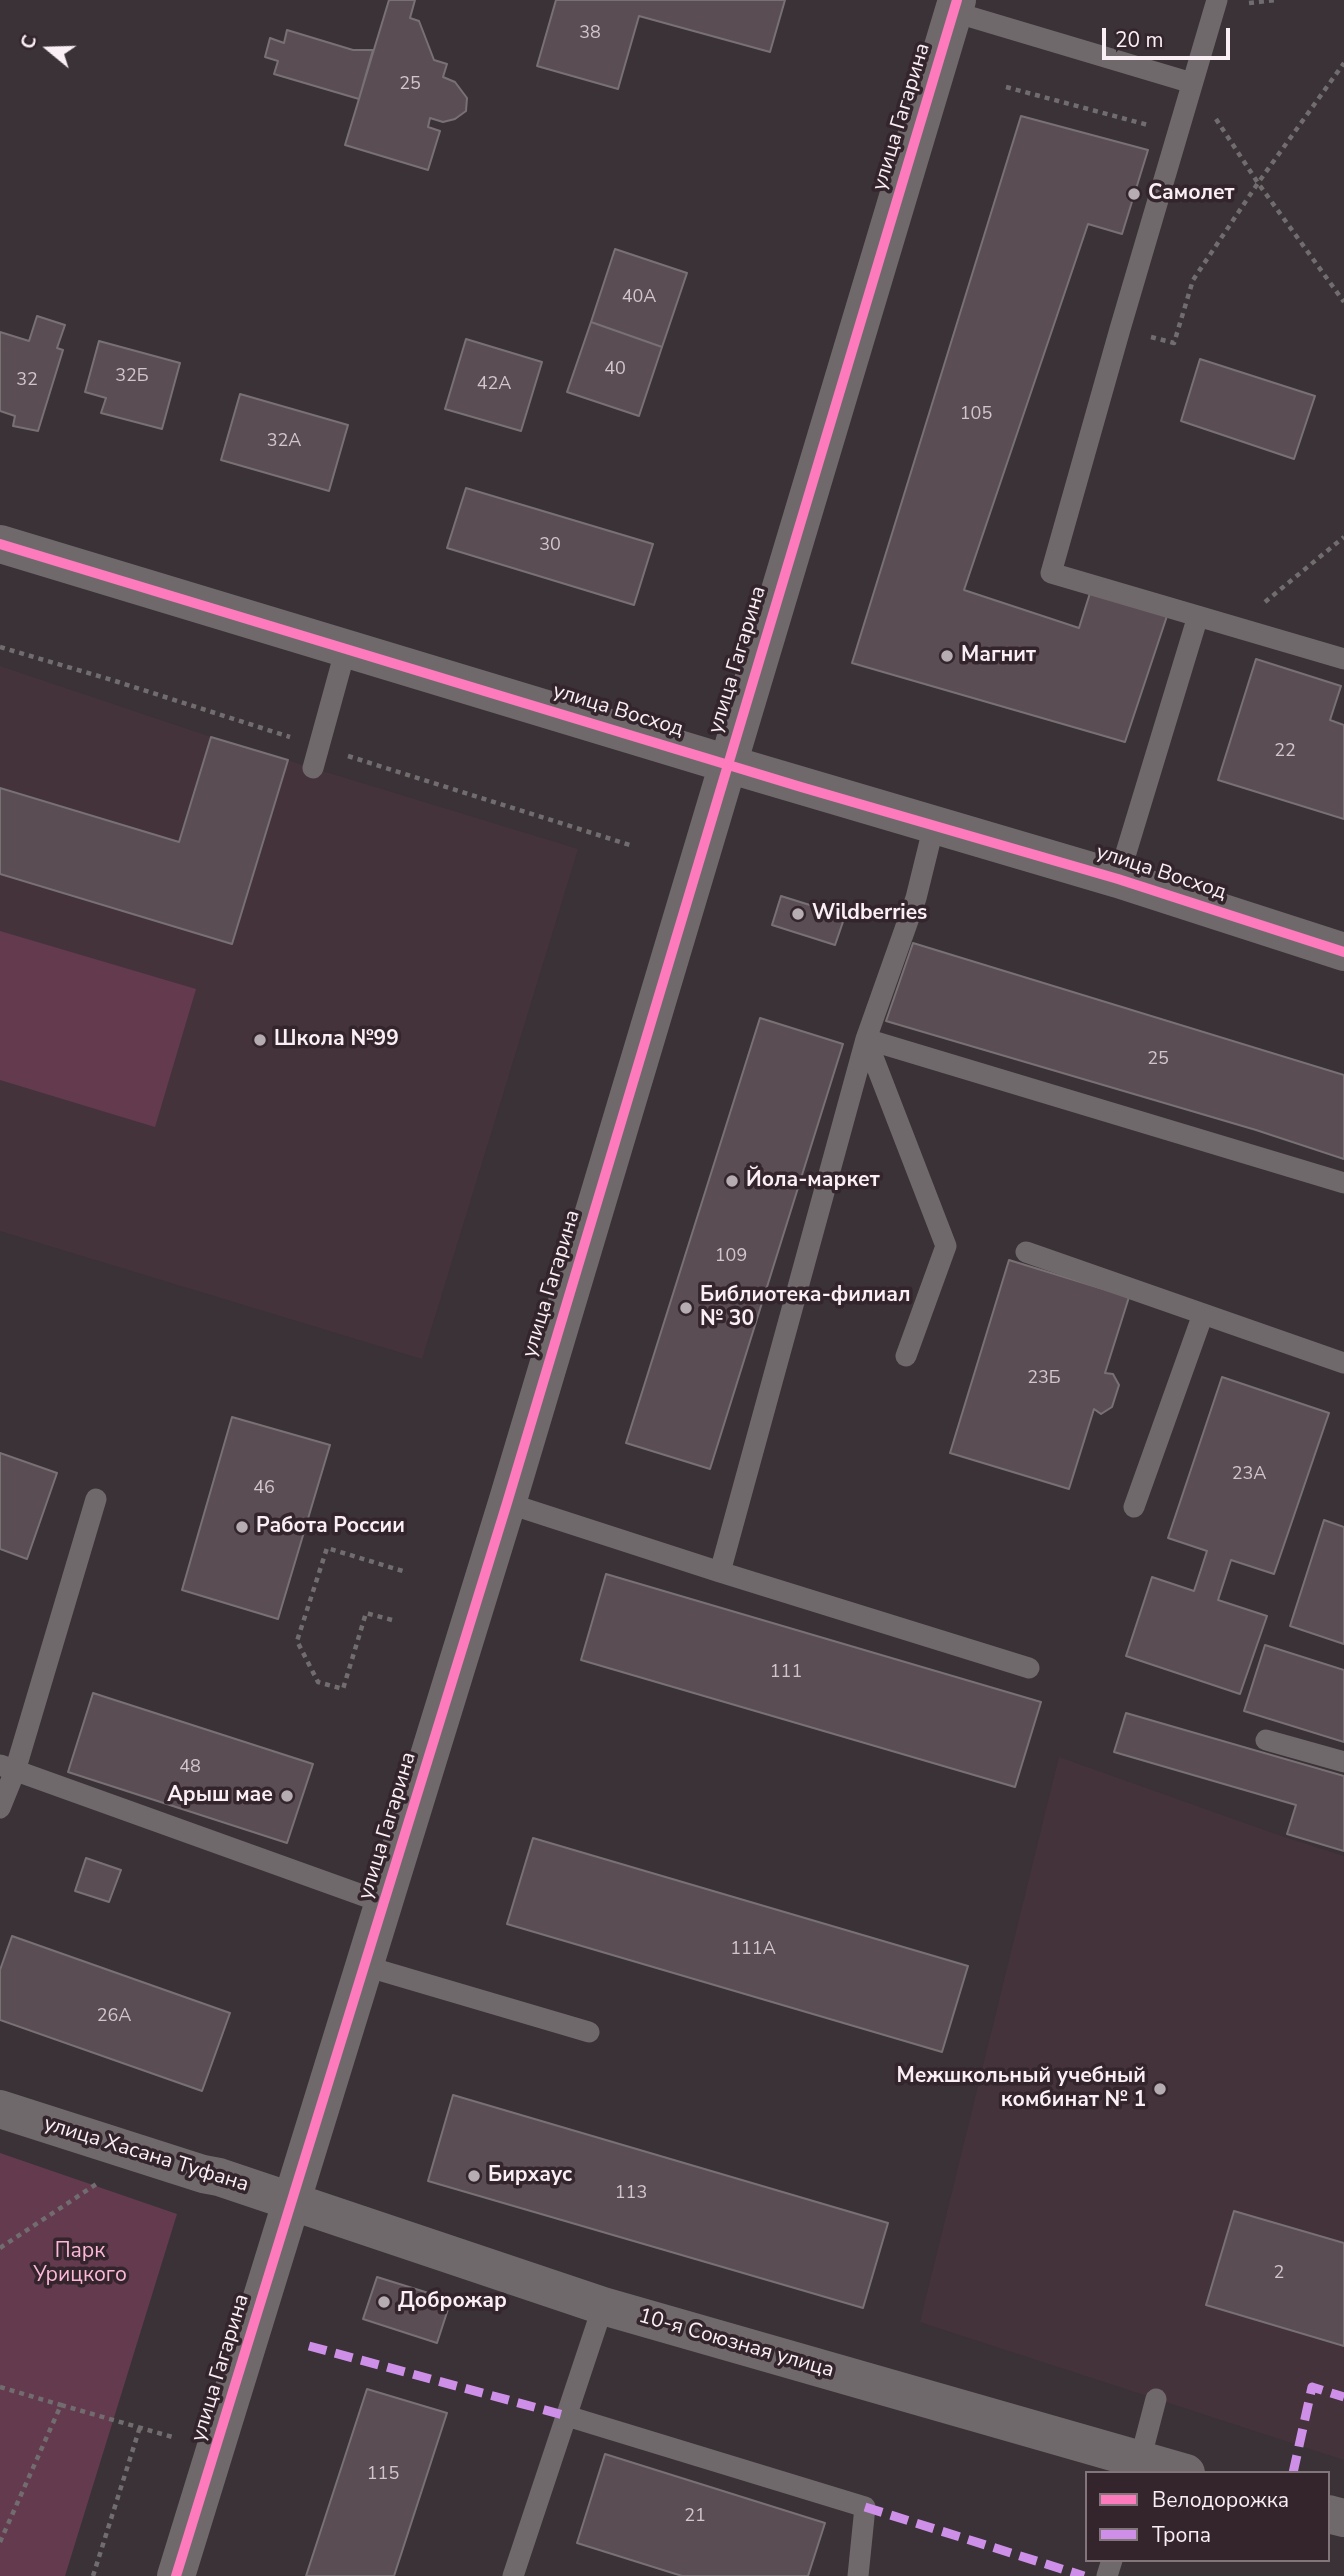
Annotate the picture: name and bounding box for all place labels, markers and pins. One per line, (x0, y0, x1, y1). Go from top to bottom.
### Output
place label: Самолет (1148, 181, 1235, 207)
marker: Самолет (1126, 186, 1142, 202)
place label: Магнит (961, 643, 1036, 669)
marker: Магнит (939, 648, 955, 664)
place label: Wildberries (812, 901, 927, 927)
marker: Wildberries (790, 906, 806, 922)
place label: Школа №99 (274, 1027, 399, 1053)
marker: Школа №99 (252, 1032, 268, 1048)
place label: Йола-маркет (746, 1168, 880, 1194)
marker: Йола-маркет (724, 1173, 740, 1189)
place label: Библиотека-филиал № 30 (700, 1283, 911, 1333)
marker: Библиотека-филиал № 30 (678, 1300, 694, 1316)
place label: Работа России (256, 1514, 405, 1540)
marker: Работа России (234, 1519, 250, 1535)
place label: Арыш мае (167, 1783, 273, 1809)
marker: Арыш мае (279, 1788, 295, 1804)
place label: Межшкольный учебный комбинат № 1 (897, 2064, 1146, 2114)
marker: Межшкольный учебный комбинат № 1 (1152, 2081, 1168, 2097)
place label: Бирхаус (488, 2163, 572, 2189)
marker: Бирхаус (466, 2168, 482, 2184)
place label: Доброжар (398, 2289, 507, 2315)
marker: Доброжар (376, 2294, 392, 2310)

